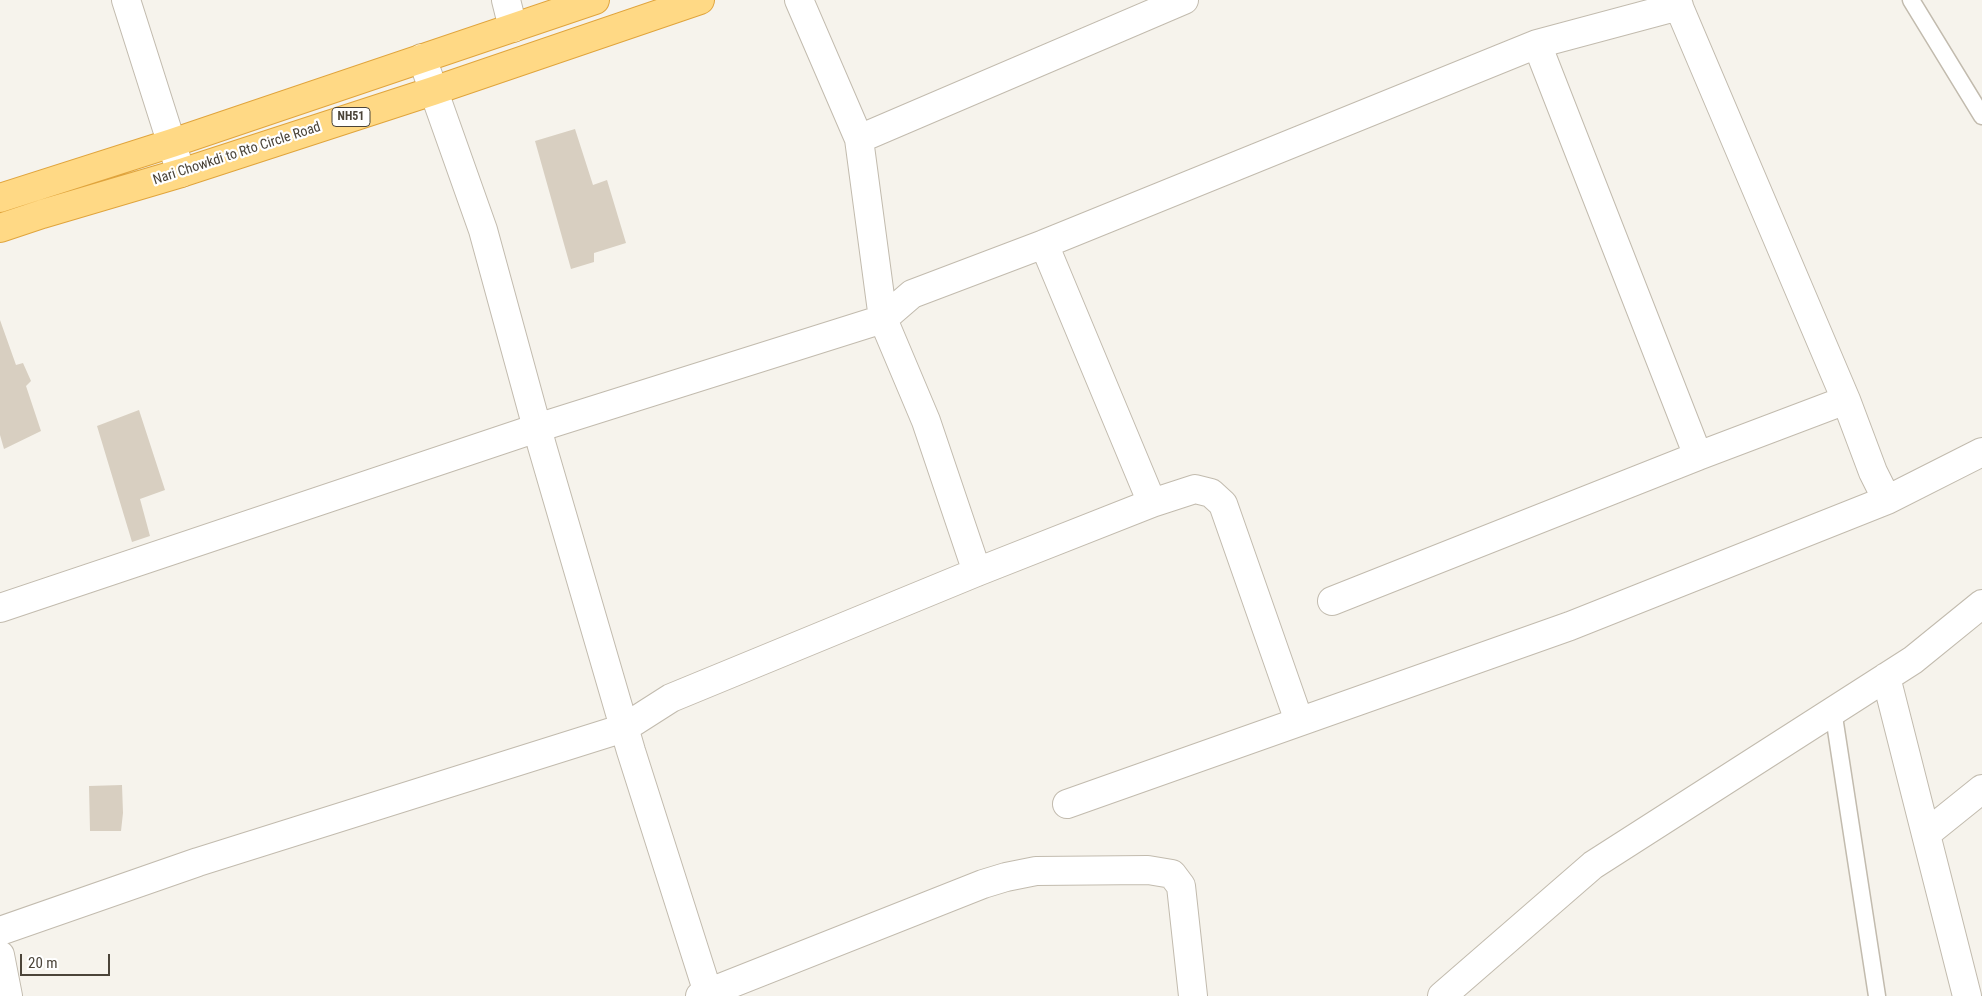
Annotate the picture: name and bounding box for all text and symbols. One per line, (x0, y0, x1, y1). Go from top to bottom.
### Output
road number: NH51 (332, 108, 370, 126)
street label: Nari Chowkdi to Rto Circle Road (151, 119, 323, 189)
scale bar (22, 944, 112, 976)
text: 20 m (28, 954, 58, 972)

